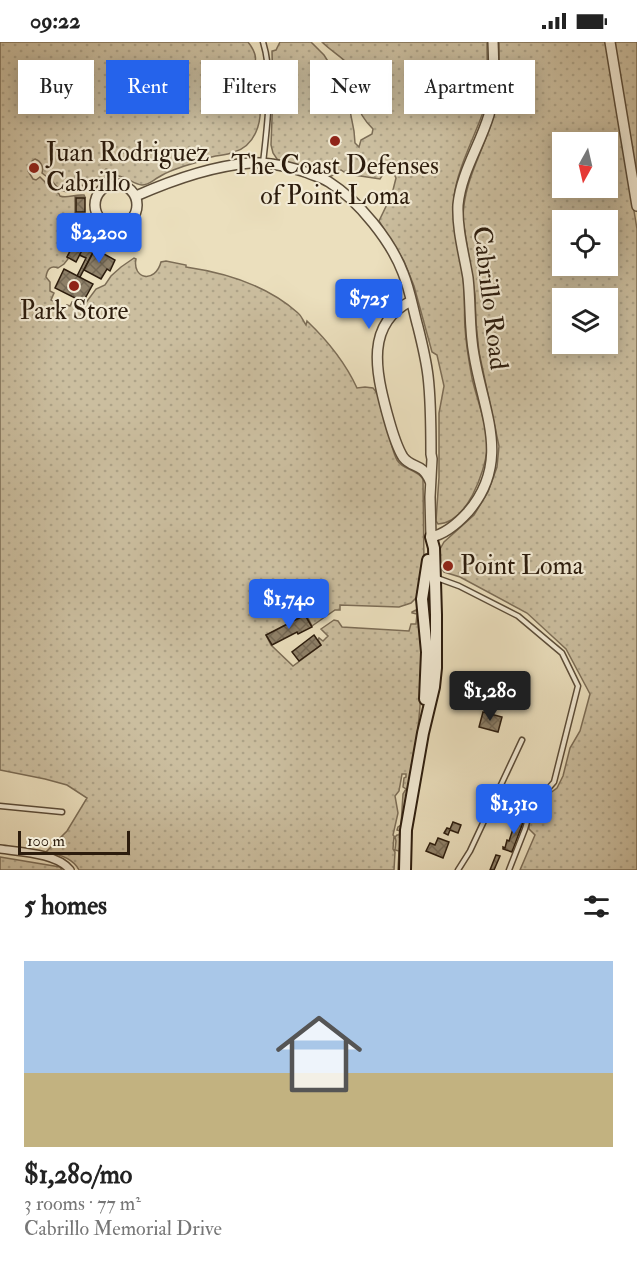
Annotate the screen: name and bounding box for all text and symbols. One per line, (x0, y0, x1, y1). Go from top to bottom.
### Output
text: 09:22 (30, 7, 80, 35)
chip: Buy (18, 60, 94, 114)
chip: Rent (106, 60, 189, 114)
chip: Filters (201, 60, 298, 114)
chip: New (310, 60, 392, 114)
chip: Apartment (404, 60, 535, 114)
north arrow (552, 132, 618, 198)
map controls (552, 132, 618, 354)
marker: The Coast Defenses of Point Loma (328, 134, 342, 148)
place label: Juan Rodriguez Cabrillo (45, 137, 210, 199)
place label: The Coast Defenses of Point Loma (231, 150, 439, 212)
marker: Juan Rodriguez Cabrillo (27, 161, 41, 175)
button: locate (552, 210, 618, 276)
pin: $2,200 (50, 213, 148, 264)
text: $2,200 (71, 220, 127, 245)
street label: Cabrillo Road (465, 224, 515, 372)
marker: Park Store (67, 279, 81, 293)
pin: $725 (333, 279, 405, 330)
text: $725 (349, 286, 389, 311)
button: layers (552, 288, 618, 354)
place label: Park Store (20, 295, 128, 327)
place label: Point Loma (460, 550, 584, 582)
marker: Point Loma (441, 559, 455, 573)
pin: $1,740 (240, 579, 338, 630)
text: $1,740 (263, 586, 315, 611)
pin: $1,280 (441, 671, 539, 722)
text: $1,280 (464, 678, 517, 703)
pin: $1,310 (465, 784, 563, 835)
text: $1,310 (490, 791, 538, 816)
scale bar (18, 828, 130, 856)
text: 100 m (27, 831, 65, 851)
text: 5 homes (24, 890, 107, 922)
icon: filters (580, 890, 613, 923)
icon: home (265, 1000, 373, 1108)
text: $1,280/mo (24, 1159, 132, 1191)
text: 3 rooms · 77 m² (24, 1191, 141, 1216)
text: Cabrillo Memorial Drive (24, 1216, 222, 1241)

